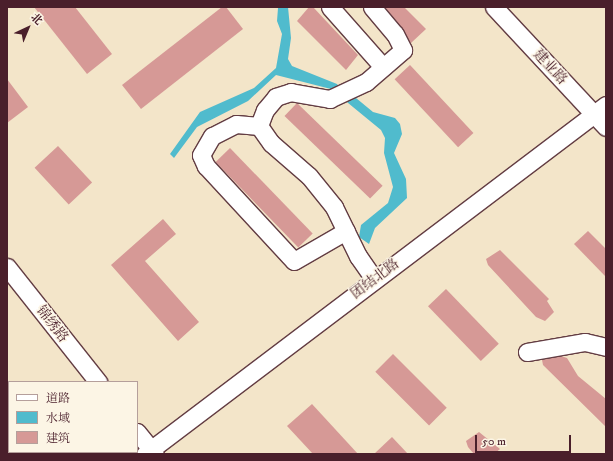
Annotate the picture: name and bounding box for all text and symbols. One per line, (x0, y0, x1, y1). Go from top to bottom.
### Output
north arrow (8, 8, 48, 48)
text: 北 (28, 11, 45, 28)
street label: 建业路 (530, 46, 570, 88)
street label: 团结北路 (348, 255, 402, 303)
street label: 锦绣路 (32, 302, 72, 346)
legend (8, 381, 138, 453)
text: 道路 (46, 391, 70, 406)
text: 水域 (46, 411, 70, 426)
scale bar (477, 427, 573, 453)
text: 建筑 (46, 431, 70, 446)
text: 50 m (482, 434, 506, 449)

